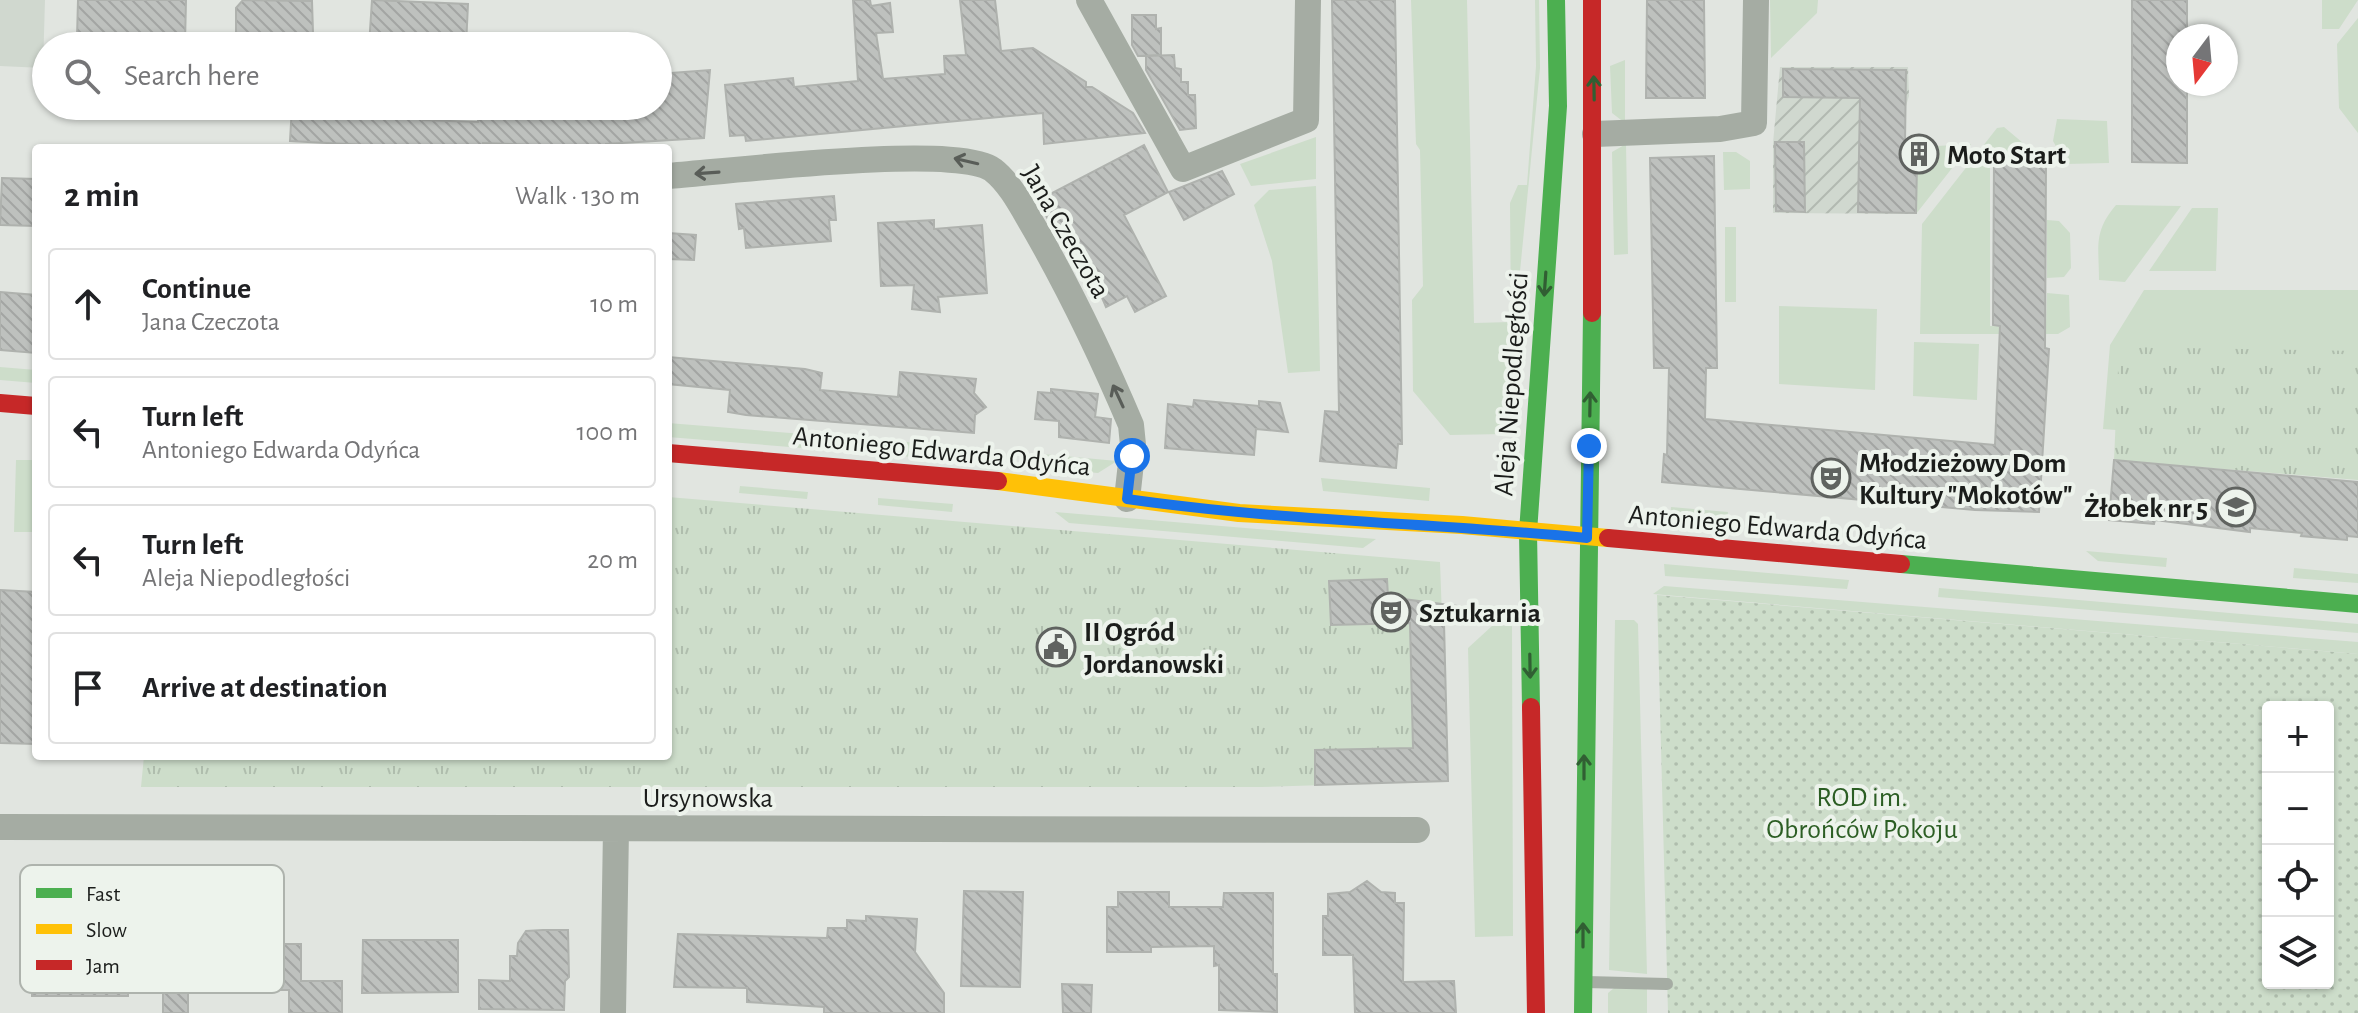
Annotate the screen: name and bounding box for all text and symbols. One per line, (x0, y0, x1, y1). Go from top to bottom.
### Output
north arrow (2166, 24, 2238, 96)
search box (32, 32, 672, 120)
icon: search (60, 54, 104, 98)
text: Search here (124, 61, 260, 91)
one-way arrow (1586, 75, 1601, 102)
building icon: Moto Start (1898, 133, 1940, 175)
place label: Moto Start (1947, 142, 2067, 170)
one-way arrow (954, 153, 980, 168)
street label: Jana Czeczota (1016, 161, 1115, 303)
one-way arrow (694, 166, 721, 181)
text: 2 min (64, 179, 139, 213)
text: Walk · 130 m (515, 183, 640, 209)
one-way arrow (1537, 270, 1552, 297)
street label: Aleja Niepodległości (1490, 271, 1534, 497)
text: Continue (142, 274, 251, 304)
icon: ahead (66, 282, 110, 326)
text: 10 m (590, 291, 638, 317)
text: Jana Czeczota (142, 309, 280, 335)
one-way arrow (1110, 384, 1125, 408)
one-way arrow (1583, 391, 1598, 418)
text: Turn left (142, 402, 243, 432)
icon: left (66, 410, 110, 454)
text: 100 m (577, 419, 638, 445)
street label: Antoniego Edwarda Odyńca (791, 422, 1092, 482)
route end (1571, 428, 1607, 464)
text: Antoniego Edwarda Odyńca (142, 437, 420, 463)
route start (1114, 438, 1150, 474)
place label: Młodzieżowy Dom Kultury "Mokotów" (1859, 450, 2073, 510)
theatre icon: Młodzieżowy Dom Kultury "Mokotów" (1810, 457, 1852, 499)
school or university icon: Żłobek nr 5 (2215, 486, 2257, 528)
place label: Żłobek nr 5 (2084, 493, 2208, 523)
street label: Antoniego Edwarda Odyńca (1627, 501, 1928, 555)
text: Turn left (142, 530, 243, 560)
icon: left (66, 538, 110, 582)
text: 20 m (587, 547, 638, 573)
text: Aleja Niepodległości (142, 565, 350, 591)
theatre icon: Sztukarnia (1370, 591, 1412, 633)
place label: Sztukarnia (1419, 600, 1541, 628)
place label: II Ogród Jordanowski (1084, 619, 1224, 679)
public building icon: II Ogród Jordanowski (1035, 626, 1077, 668)
one-way arrow (1522, 652, 1537, 679)
icon: arrive (66, 666, 110, 710)
text: Arrive at destination (142, 673, 388, 703)
map controls (2262, 701, 2334, 989)
button: + (2262, 701, 2334, 773)
one-way arrow (1576, 754, 1592, 781)
button: − (2262, 773, 2334, 845)
park label: ROD im. Obrońców Pokoju (1766, 784, 1958, 844)
street label: Ursynowska (643, 785, 773, 813)
button: locate (2262, 845, 2334, 917)
legend (20, 865, 284, 993)
text: Fast (86, 883, 120, 905)
button: layers (2262, 917, 2334, 989)
text: Slow (86, 919, 127, 941)
one-way arrow (1575, 922, 1591, 949)
text: Jam (86, 955, 120, 977)

